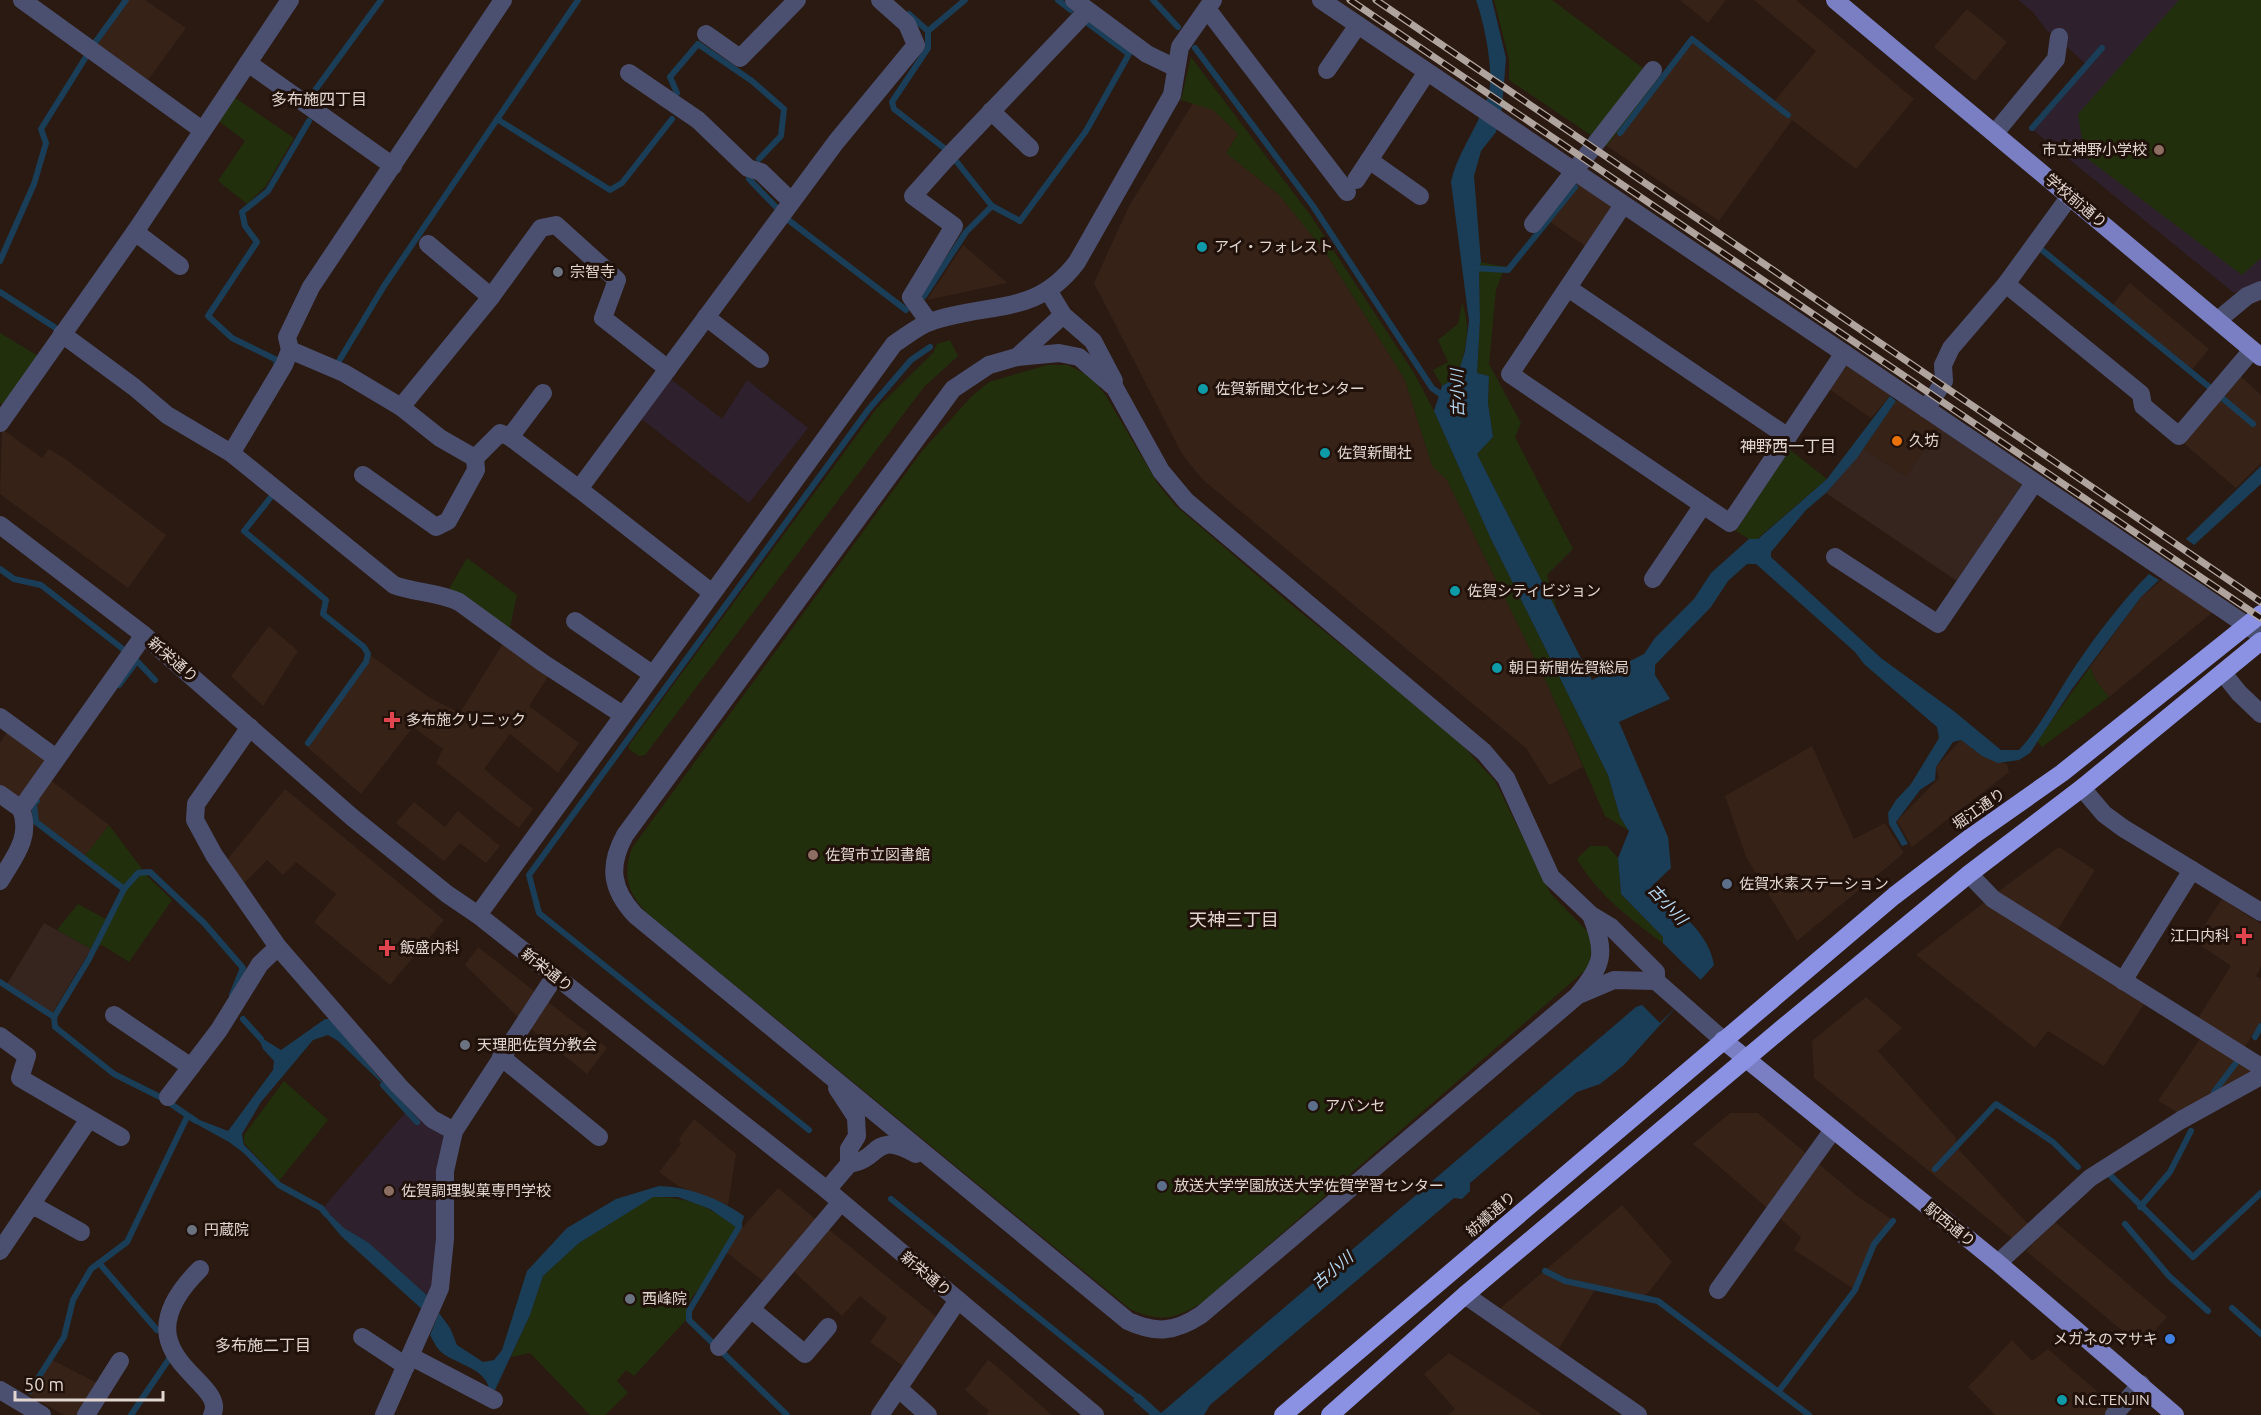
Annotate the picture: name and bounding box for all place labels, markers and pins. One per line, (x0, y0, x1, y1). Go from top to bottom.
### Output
place label: 市立神野小学校 (2042, 141, 2147, 158)
marker: 市立神野小学校 (2152, 143, 2166, 157)
place label: アイ・フォレスト (1214, 238, 1333, 255)
marker: アイ・フォレスト (1195, 240, 1209, 254)
place label: 宗智寺 (570, 263, 615, 280)
marker: 宗智寺 (551, 265, 565, 279)
place label: 佐賀新聞文化センター (1215, 380, 1365, 397)
marker: 佐賀新聞文化センター (1196, 382, 1210, 396)
place label: 久坊 (1909, 432, 1939, 449)
marker: 久坊 (1890, 434, 1904, 448)
place label: 佐賀新聞社 (1337, 444, 1412, 461)
marker: 佐賀新聞社 (1318, 446, 1332, 460)
place label: 佐賀シティビジョン (1467, 582, 1601, 599)
marker: 佐賀シティビジョン (1448, 584, 1462, 598)
place label: 朝日新聞佐賀総局 (1509, 659, 1629, 676)
marker: 朝日新聞佐賀総局 (1490, 661, 1504, 675)
marker: 多布施クリニック (383, 711, 401, 729)
place label: 多布施クリニック (406, 711, 526, 728)
place label: 佐賀市立図書館 (825, 846, 930, 863)
marker: 佐賀市立図書館 (806, 848, 820, 862)
place label: 佐賀水素ステーション (1739, 875, 1889, 892)
marker: 佐賀水素ステーション (1720, 877, 1734, 891)
place label: 江口内科 (2170, 927, 2230, 944)
marker: 江口内科 (2235, 927, 2253, 945)
marker: 飯盛内科 (378, 939, 396, 957)
place label: 飯盛内科 (400, 939, 460, 956)
place label: 天理肥佐賀分教会 (477, 1036, 597, 1053)
marker: 天理肥佐賀分教会 (458, 1038, 472, 1052)
place label: アバンセ (1325, 1097, 1385, 1114)
marker: アバンセ (1306, 1099, 1320, 1113)
place label: 放送大学学園放送大学佐賀学習センター (1174, 1177, 1444, 1194)
marker: 放送大学学園放送大学佐賀学習センター (1155, 1179, 1169, 1193)
place label: 佐賀調理製菓専門学校 (401, 1182, 551, 1199)
marker: 佐賀調理製菓専門学校 (382, 1184, 396, 1198)
place label: 円蔵院 (204, 1221, 249, 1238)
marker: 円蔵院 (185, 1223, 199, 1237)
place label: 西峰院 (642, 1290, 687, 1307)
marker: 西峰院 (623, 1292, 637, 1306)
place label: メガネのマサキ (2053, 1330, 2158, 1347)
marker: メガネのマサキ (2163, 1332, 2177, 1346)
place label: N.C.TENJIN (2074, 1391, 2150, 1408)
marker: N.C.TENJIN (2055, 1393, 2069, 1407)

